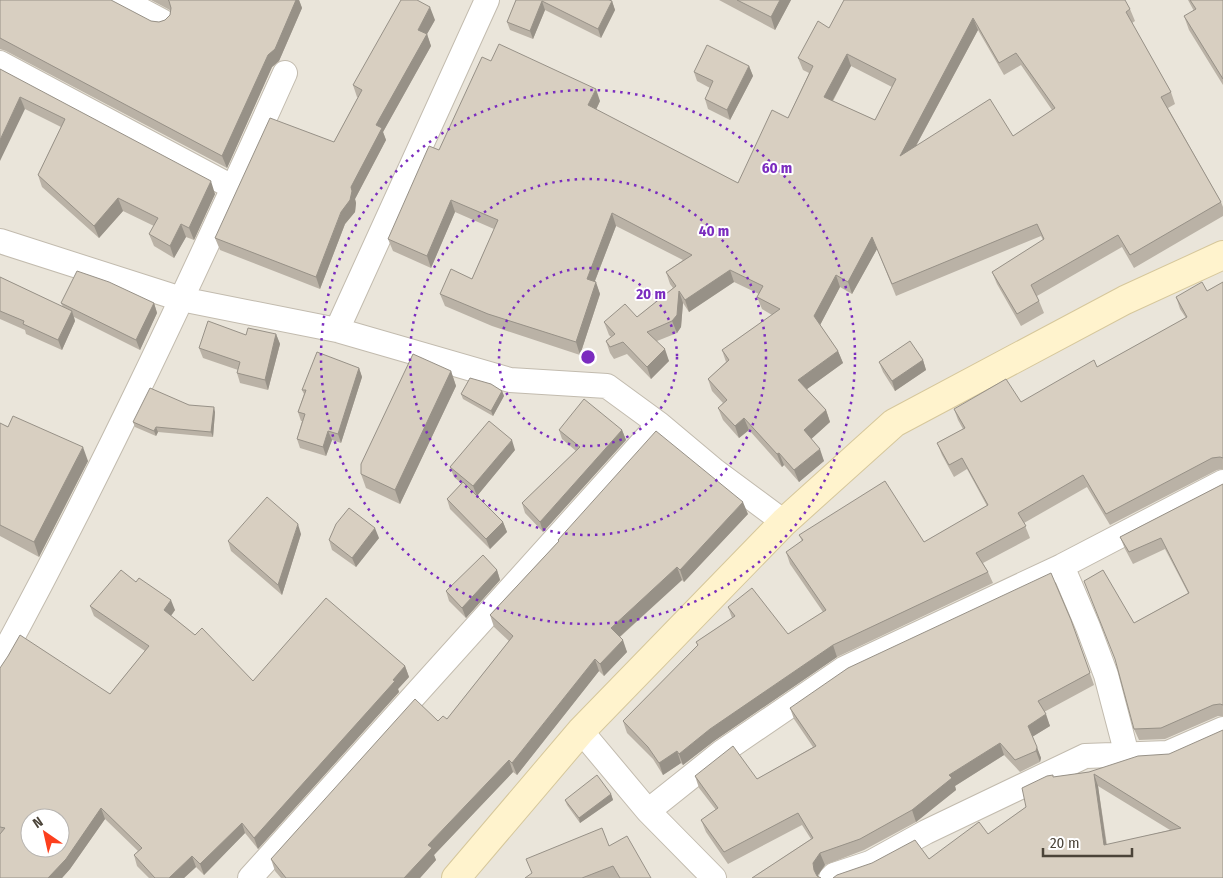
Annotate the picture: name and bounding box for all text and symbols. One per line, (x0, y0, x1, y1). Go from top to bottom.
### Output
text: 60 m (762, 159, 792, 177)
text: 40 m (699, 222, 729, 240)
text: 20 m (635, 285, 666, 303)
centre of rings (579, 348, 597, 366)
north arrow (20, 808, 70, 858)
text: N (30, 813, 46, 832)
scale bar (1043, 826, 1132, 858)
text: 20 m (1050, 834, 1080, 852)

